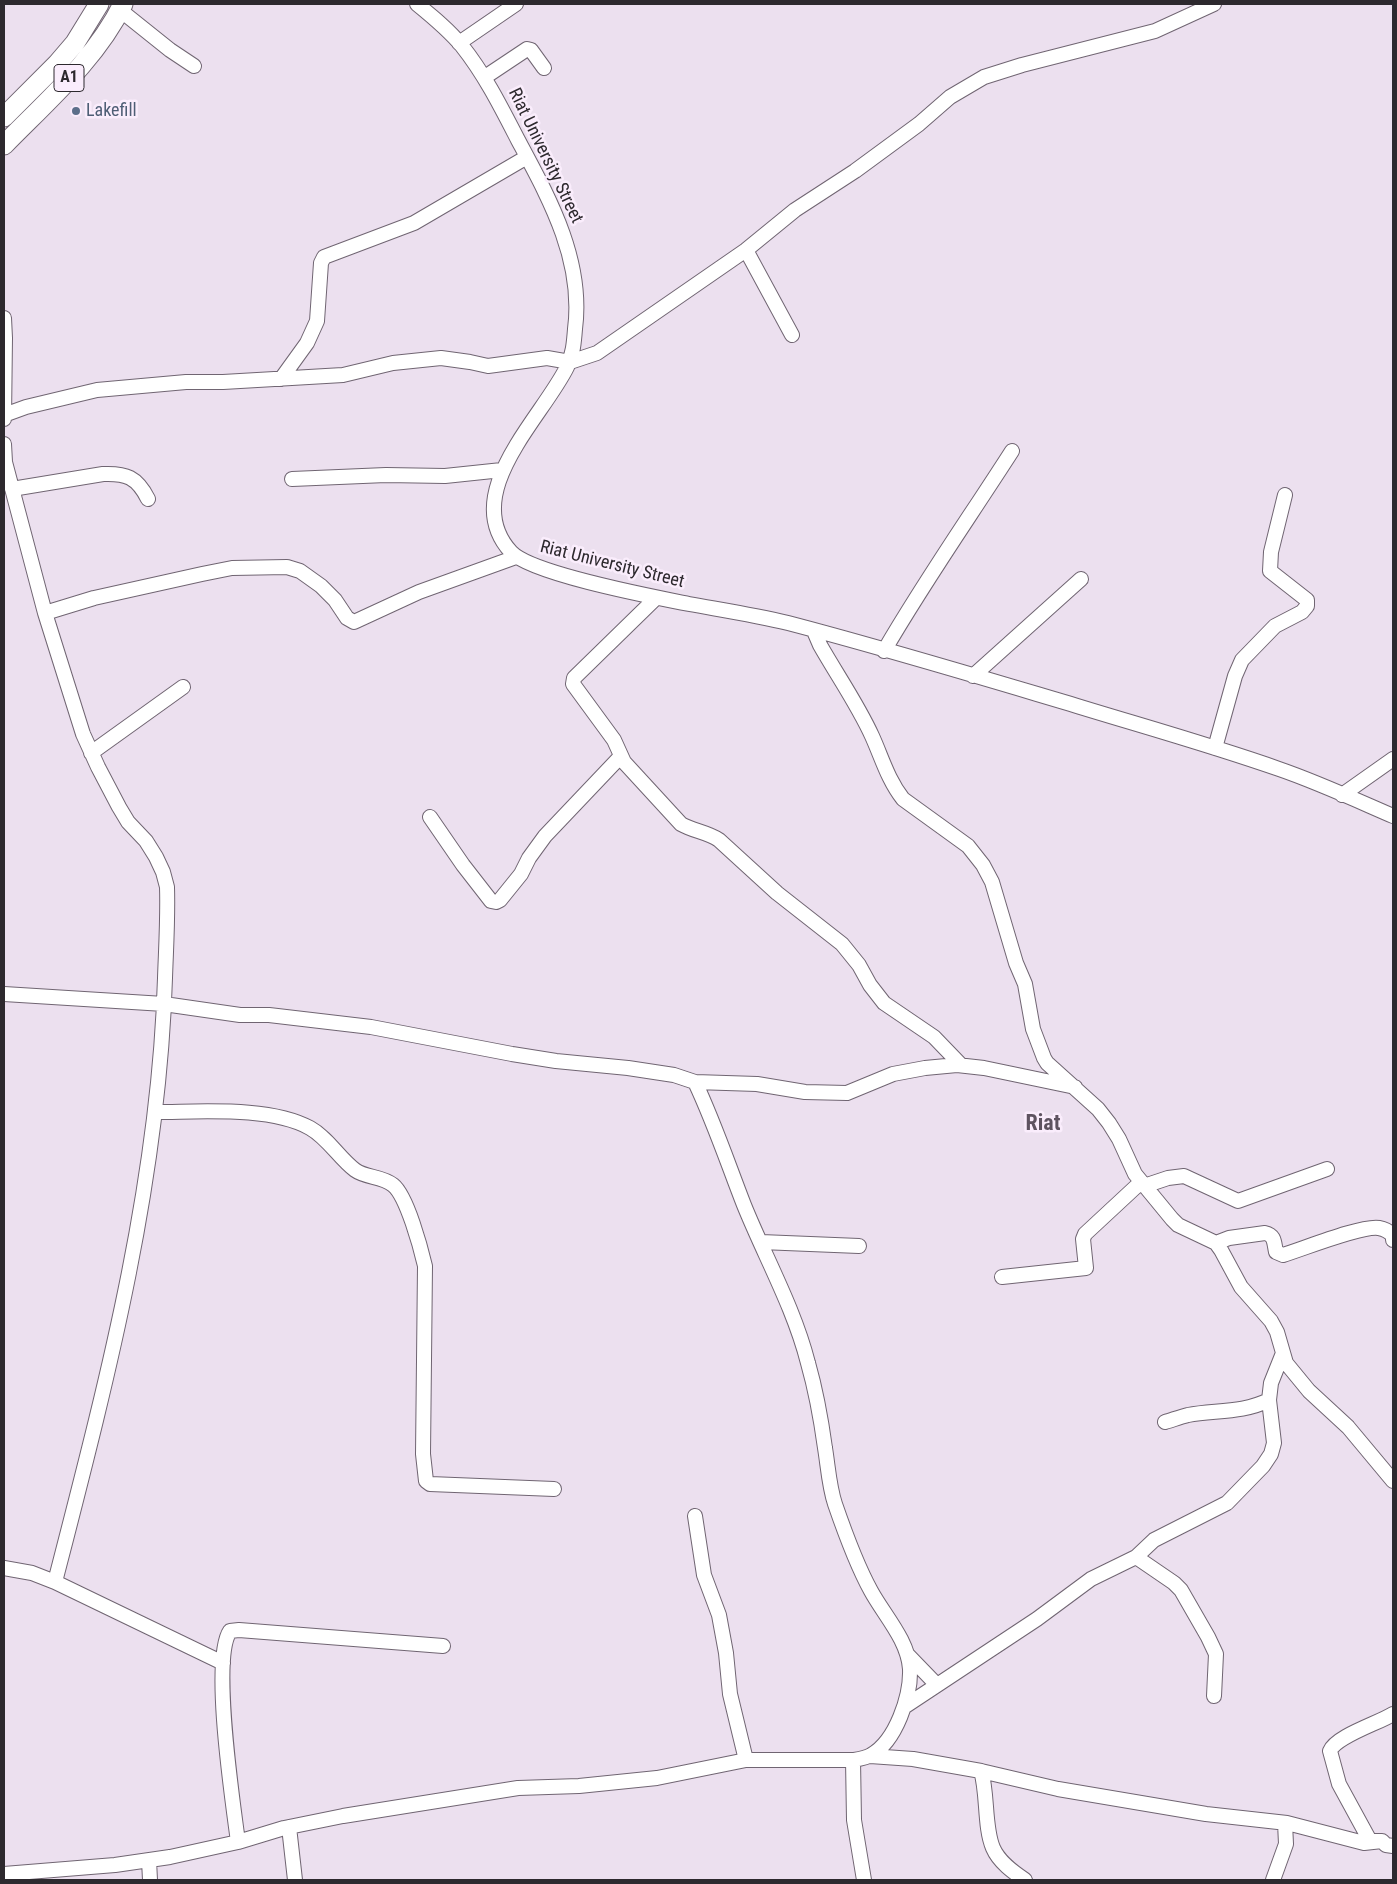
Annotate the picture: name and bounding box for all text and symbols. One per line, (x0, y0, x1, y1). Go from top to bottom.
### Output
road number: A1 (54, 64, 84, 92)
street label: Riat University Street (503, 85, 587, 227)
place label: Lakefill (86, 100, 137, 122)
marker: Lakefill (70, 105, 82, 117)
street label: Riat University Street (538, 537, 686, 593)
district label: Riat (1026, 1111, 1060, 1137)

